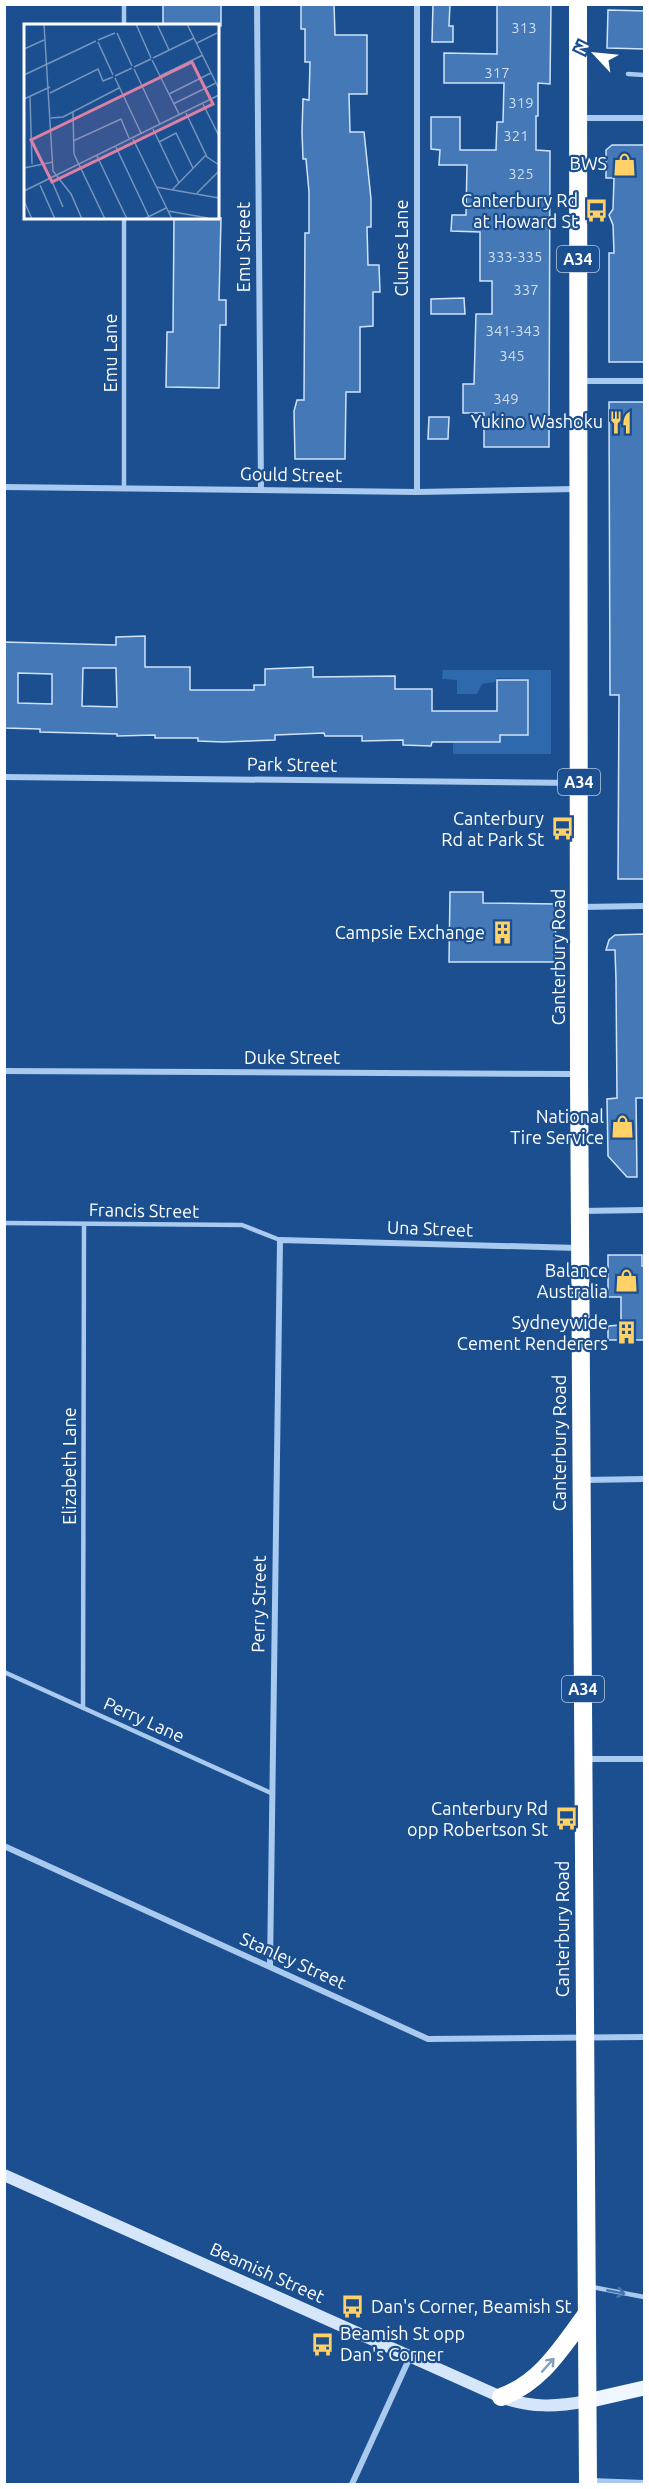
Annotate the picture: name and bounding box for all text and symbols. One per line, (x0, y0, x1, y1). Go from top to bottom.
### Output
house number: 313 (511, 19, 537, 36)
inset map (24, 24, 219, 219)
north arrow (565, 24, 625, 84)
text: N (571, 38, 592, 57)
house number: 317 (484, 64, 510, 81)
house number: 319 (508, 94, 534, 111)
house number: 321 (503, 127, 529, 144)
shop icon: BWS (612, 151, 638, 177)
place label: BWS (570, 153, 607, 173)
house number: 325 (508, 165, 534, 182)
place label: Canterbury Rd at Howard St (461, 190, 578, 231)
bus stop icon: Canterbury Rd at Howard St (583, 198, 609, 224)
street label: Clunes Lane (391, 200, 411, 296)
street label: Emu Street (233, 202, 253, 292)
road number: A34 (557, 246, 599, 272)
house number: 333-335 (487, 248, 543, 265)
house number: 337 (513, 281, 539, 298)
street label: Emu Lane (100, 314, 120, 392)
house number: 341-343 (485, 322, 541, 339)
house number: 345 (499, 347, 525, 364)
house number: 349 (493, 390, 519, 407)
restaurant icon: Yukino Washoku (608, 409, 634, 435)
place label: Yukino Washoku (471, 411, 603, 431)
street label: Gould Street (240, 463, 342, 485)
street label: Park Street (247, 753, 337, 775)
road number: A34 (558, 769, 600, 795)
place label: Canterbury Rd at Park St (441, 808, 544, 849)
bus stop icon: Canterbury Rd at Park St (549, 816, 575, 842)
street label: Canterbury Road (548, 889, 568, 1025)
building icon: Campsie Exchange (490, 920, 516, 946)
place label: Campsie Exchange (335, 922, 485, 942)
street label: Duke Street (244, 1047, 340, 1067)
place label: National Tire Service (510, 1106, 604, 1147)
shop icon: National Tire Service (609, 1114, 635, 1140)
street label: Francis Street (89, 1199, 199, 1221)
street label: Una Street (387, 1217, 473, 1239)
place label: Balance Australia (537, 1260, 608, 1301)
shop icon: Balance Australia (613, 1268, 639, 1294)
place label: Sydneywide Cement Renderers (457, 1312, 608, 1353)
building icon: Sydneywide Cement Renderers (613, 1320, 639, 1346)
street label: Canterbury Road (549, 1375, 569, 1511)
street label: Elizabeth Lane (59, 1407, 79, 1525)
street label: Perry Street (247, 1555, 269, 1653)
road number: A34 (562, 1676, 604, 1702)
street label: Perry Lane (101, 1692, 188, 1746)
place label: Canterbury Rd opp Robertson St (407, 1798, 548, 1839)
bus stop icon: Canterbury Rd opp Robertson St (553, 1806, 579, 1832)
street label: Canterbury Road (552, 1861, 572, 1997)
street label: Stanley Street (237, 1928, 349, 1992)
street label: Beamish Street (207, 2238, 328, 2306)
one-way arrow (605, 2286, 625, 2297)
bus stop icon: Dan's Corner, Beamish St (340, 2294, 366, 2320)
place label: Dan's Corner, Beamish St (371, 2296, 572, 2316)
place label: Beamish St opp Dan's Corner (340, 2323, 465, 2364)
bus stop icon: Beamish St opp Dan's Corner (309, 2331, 335, 2357)
one-way arrow (541, 2357, 555, 2372)

